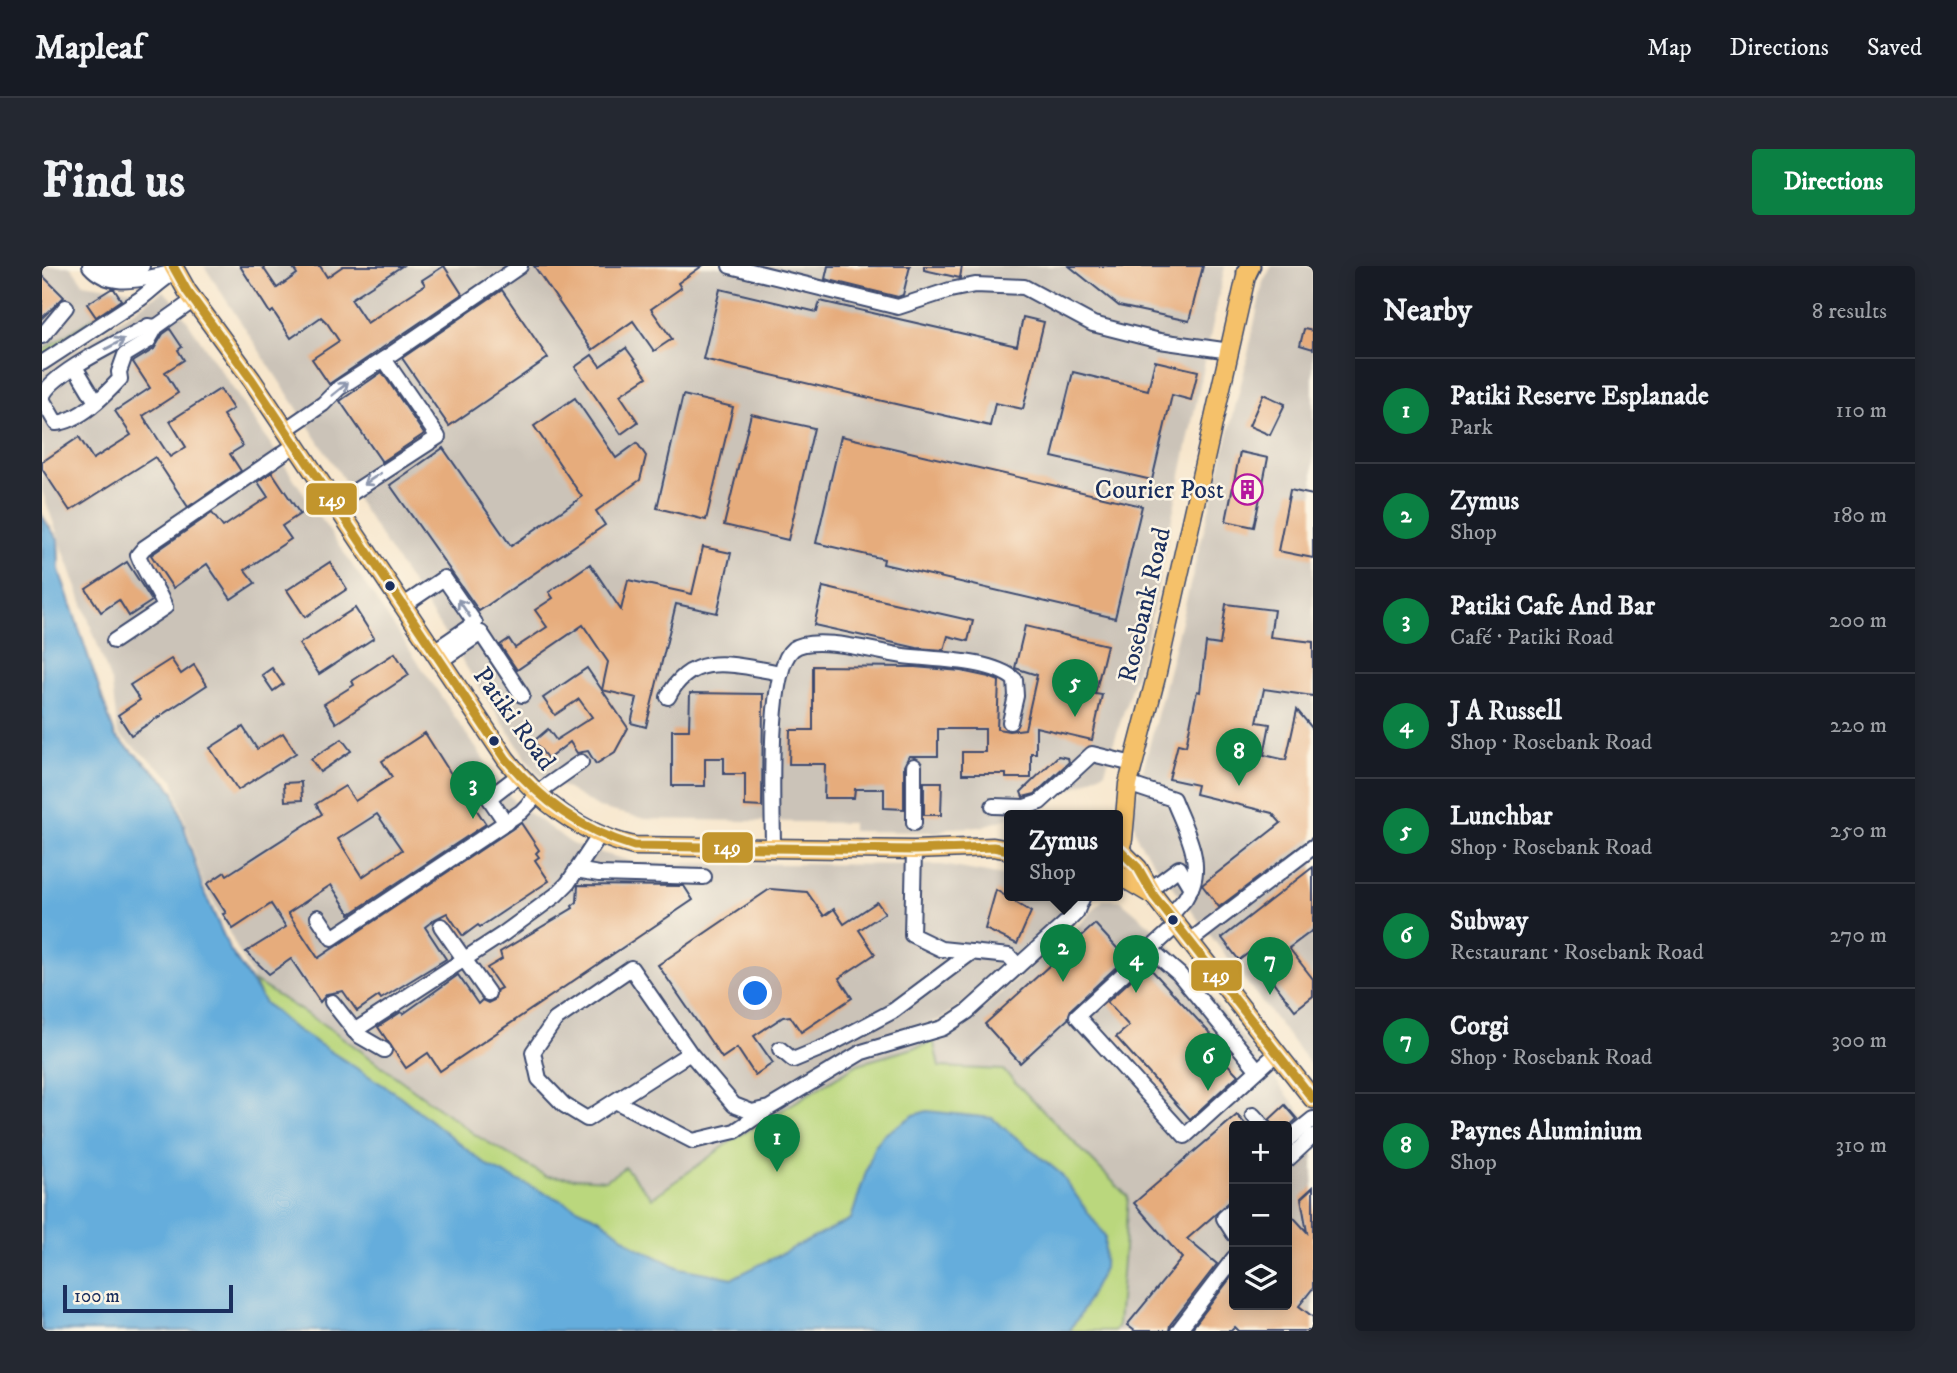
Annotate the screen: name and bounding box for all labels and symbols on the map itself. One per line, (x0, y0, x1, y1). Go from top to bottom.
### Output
one-way arrow (104, 337, 125, 350)
one-way arrow (330, 382, 348, 397)
one-way arrow (363, 472, 382, 486)
building icon: Courier Post (1230, 473, 1264, 507)
place label: Courier Post (1095, 474, 1224, 507)
line badge: 149 (305, 482, 358, 516)
text: 149 (318, 489, 346, 512)
street label: Rosebank Road (1111, 524, 1179, 686)
unlabelled marker (383, 579, 397, 593)
one-way arrow (457, 598, 471, 618)
pin: 5 (1052, 659, 1098, 717)
street label: Patiki Road (465, 661, 563, 777)
pin: 8 (1216, 728, 1262, 786)
unlabelled marker (487, 734, 501, 748)
pin: 3 (450, 761, 496, 819)
line badge: 149 (701, 831, 754, 864)
text: 149 (713, 837, 741, 860)
unlabelled marker (1166, 913, 1180, 927)
pin: 2 (1040, 924, 1086, 982)
pin: 4 (1113, 935, 1159, 993)
pin: 7 (1247, 937, 1293, 995)
line badge: 149 (1190, 959, 1243, 992)
text: 149 (1202, 965, 1230, 988)
your location (738, 976, 772, 1010)
pin: 6 (1185, 1033, 1231, 1091)
pin: 1 (754, 1114, 800, 1172)
scale bar (63, 1282, 233, 1314)

